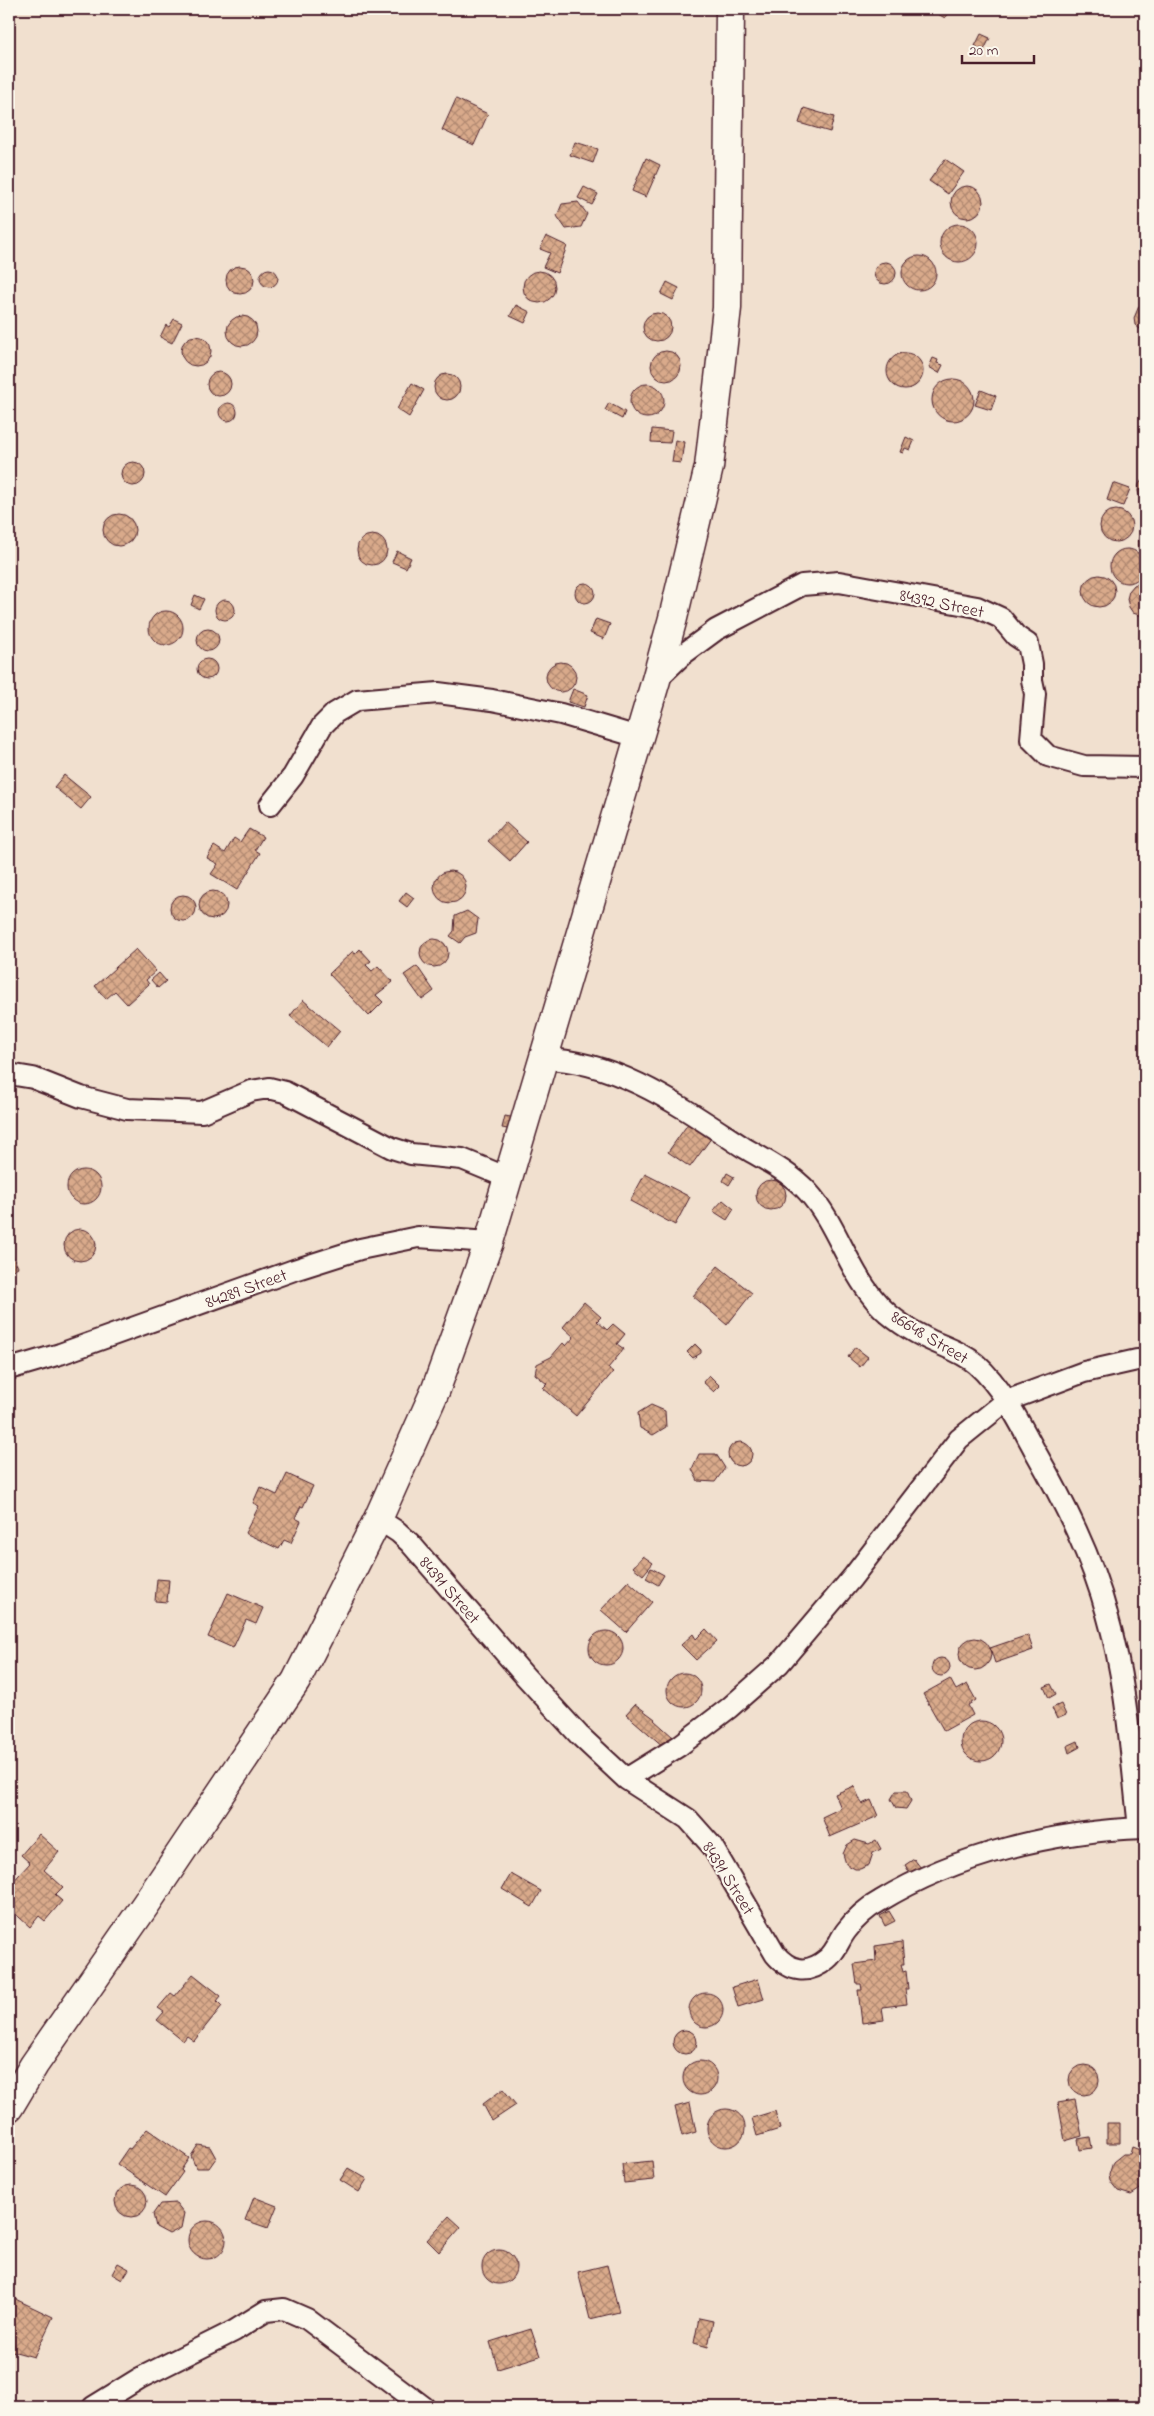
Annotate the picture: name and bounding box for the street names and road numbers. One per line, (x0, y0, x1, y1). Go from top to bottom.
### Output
street label: 84392 Street (897, 583, 986, 627)
street label: 84289 Street (202, 1263, 291, 1317)
street label: 86648 Street (885, 1305, 973, 1372)
street label: 84391 Street (412, 1552, 485, 1631)
street label: 84391 Street (694, 1837, 760, 1921)

